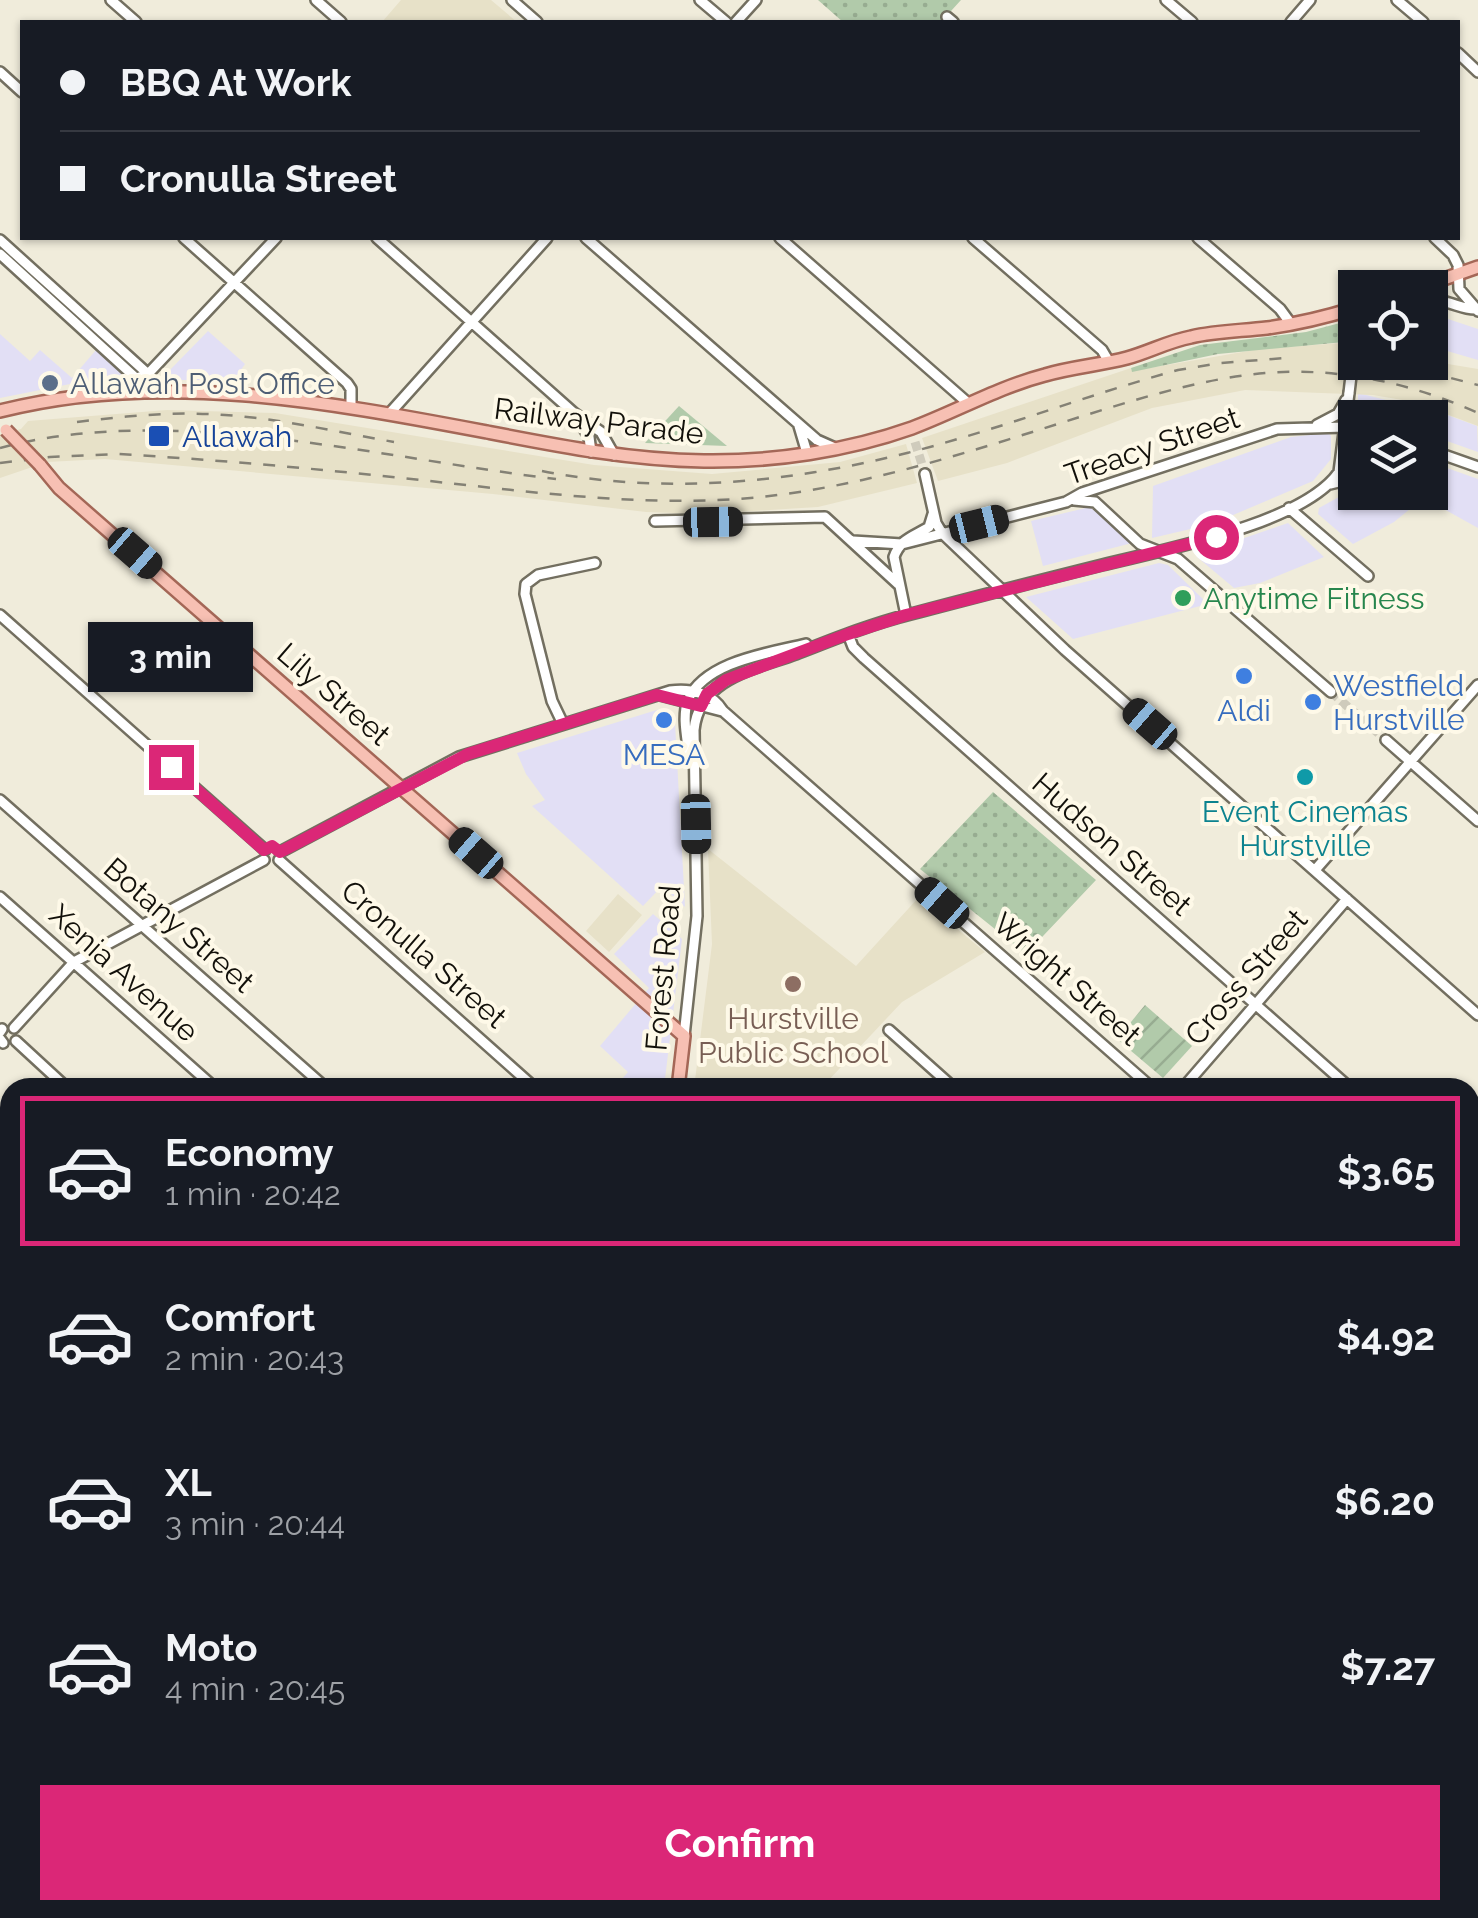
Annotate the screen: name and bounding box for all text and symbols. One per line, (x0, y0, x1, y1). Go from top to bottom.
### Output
text: BBQ At Work (120, 60, 352, 105)
text: Cronulla Street (120, 156, 397, 201)
map controls (1338, 270, 1448, 510)
button: locate (1338, 270, 1448, 380)
place label: Allawah Post Office (70, 366, 335, 401)
marker: Allawah Post Office (39, 372, 61, 394)
street label: Railway Parade (492, 391, 706, 451)
street label: Treacy Street (1060, 400, 1244, 492)
button: layers (1338, 400, 1448, 510)
place label: Allawah (182, 419, 292, 454)
marker: Allawah (146, 423, 172, 449)
car (946, 502, 1012, 546)
car (683, 506, 743, 538)
route start (1194, 515, 1239, 560)
car (103, 522, 167, 584)
place label: Anytime Fitness (1203, 581, 1424, 616)
marker: Anytime Fitness (1172, 587, 1194, 609)
callout: 3 min (89, 622, 254, 692)
street label: Lily Street (270, 636, 398, 752)
text: 3 min (129, 638, 212, 675)
marker: Aldi (1233, 665, 1255, 687)
place label: Westfield Hurstville (1333, 668, 1465, 737)
marker: Westfield Hurstville (1302, 691, 1324, 713)
car (1118, 693, 1182, 755)
place label: Aldi (1217, 693, 1271, 728)
marker: MESA (653, 709, 675, 731)
place label: MESA (623, 737, 705, 772)
route end (149, 745, 194, 790)
street label: Hudson Street (1025, 765, 1199, 923)
marker: Event Cinemas Hurstville (1294, 766, 1316, 788)
car (680, 794, 712, 854)
place label: Event Cinemas Hurstville (1202, 794, 1408, 863)
car (444, 822, 508, 884)
street label: Botany Street (97, 850, 261, 1000)
car (910, 872, 974, 934)
street label: Cronulla Street (334, 873, 514, 1035)
street label: Forest Road (638, 884, 688, 1052)
street label: Xenia Avenue (42, 897, 206, 1049)
street label: Cross Street (1178, 902, 1314, 1052)
street label: Wright Street (986, 905, 1148, 1053)
marker: Hurstville Public School (782, 973, 804, 995)
place label: Hurstville Public School (698, 1001, 889, 1070)
icon: car (45, 1126, 135, 1216)
text: Economy (165, 1130, 334, 1175)
text: $3.65 (1337, 1149, 1435, 1194)
text: 1 min · 20:42 (165, 1175, 341, 1212)
icon: car (45, 1291, 135, 1381)
text: Comfort (165, 1295, 315, 1340)
text: $4.92 (1337, 1314, 1435, 1359)
text: 2 min · 20:43 (165, 1340, 344, 1377)
icon: car (45, 1456, 135, 1546)
text: XL (165, 1460, 212, 1505)
text: $6.20 (1335, 1479, 1435, 1524)
text: 3 min · 20:44 (165, 1505, 345, 1542)
icon: car (45, 1621, 135, 1711)
text: Moto (165, 1625, 258, 1670)
text: $7.27 (1340, 1644, 1435, 1689)
text: 4 min · 20:45 (165, 1670, 345, 1707)
button: Confirm (40, 1785, 1440, 1900)

